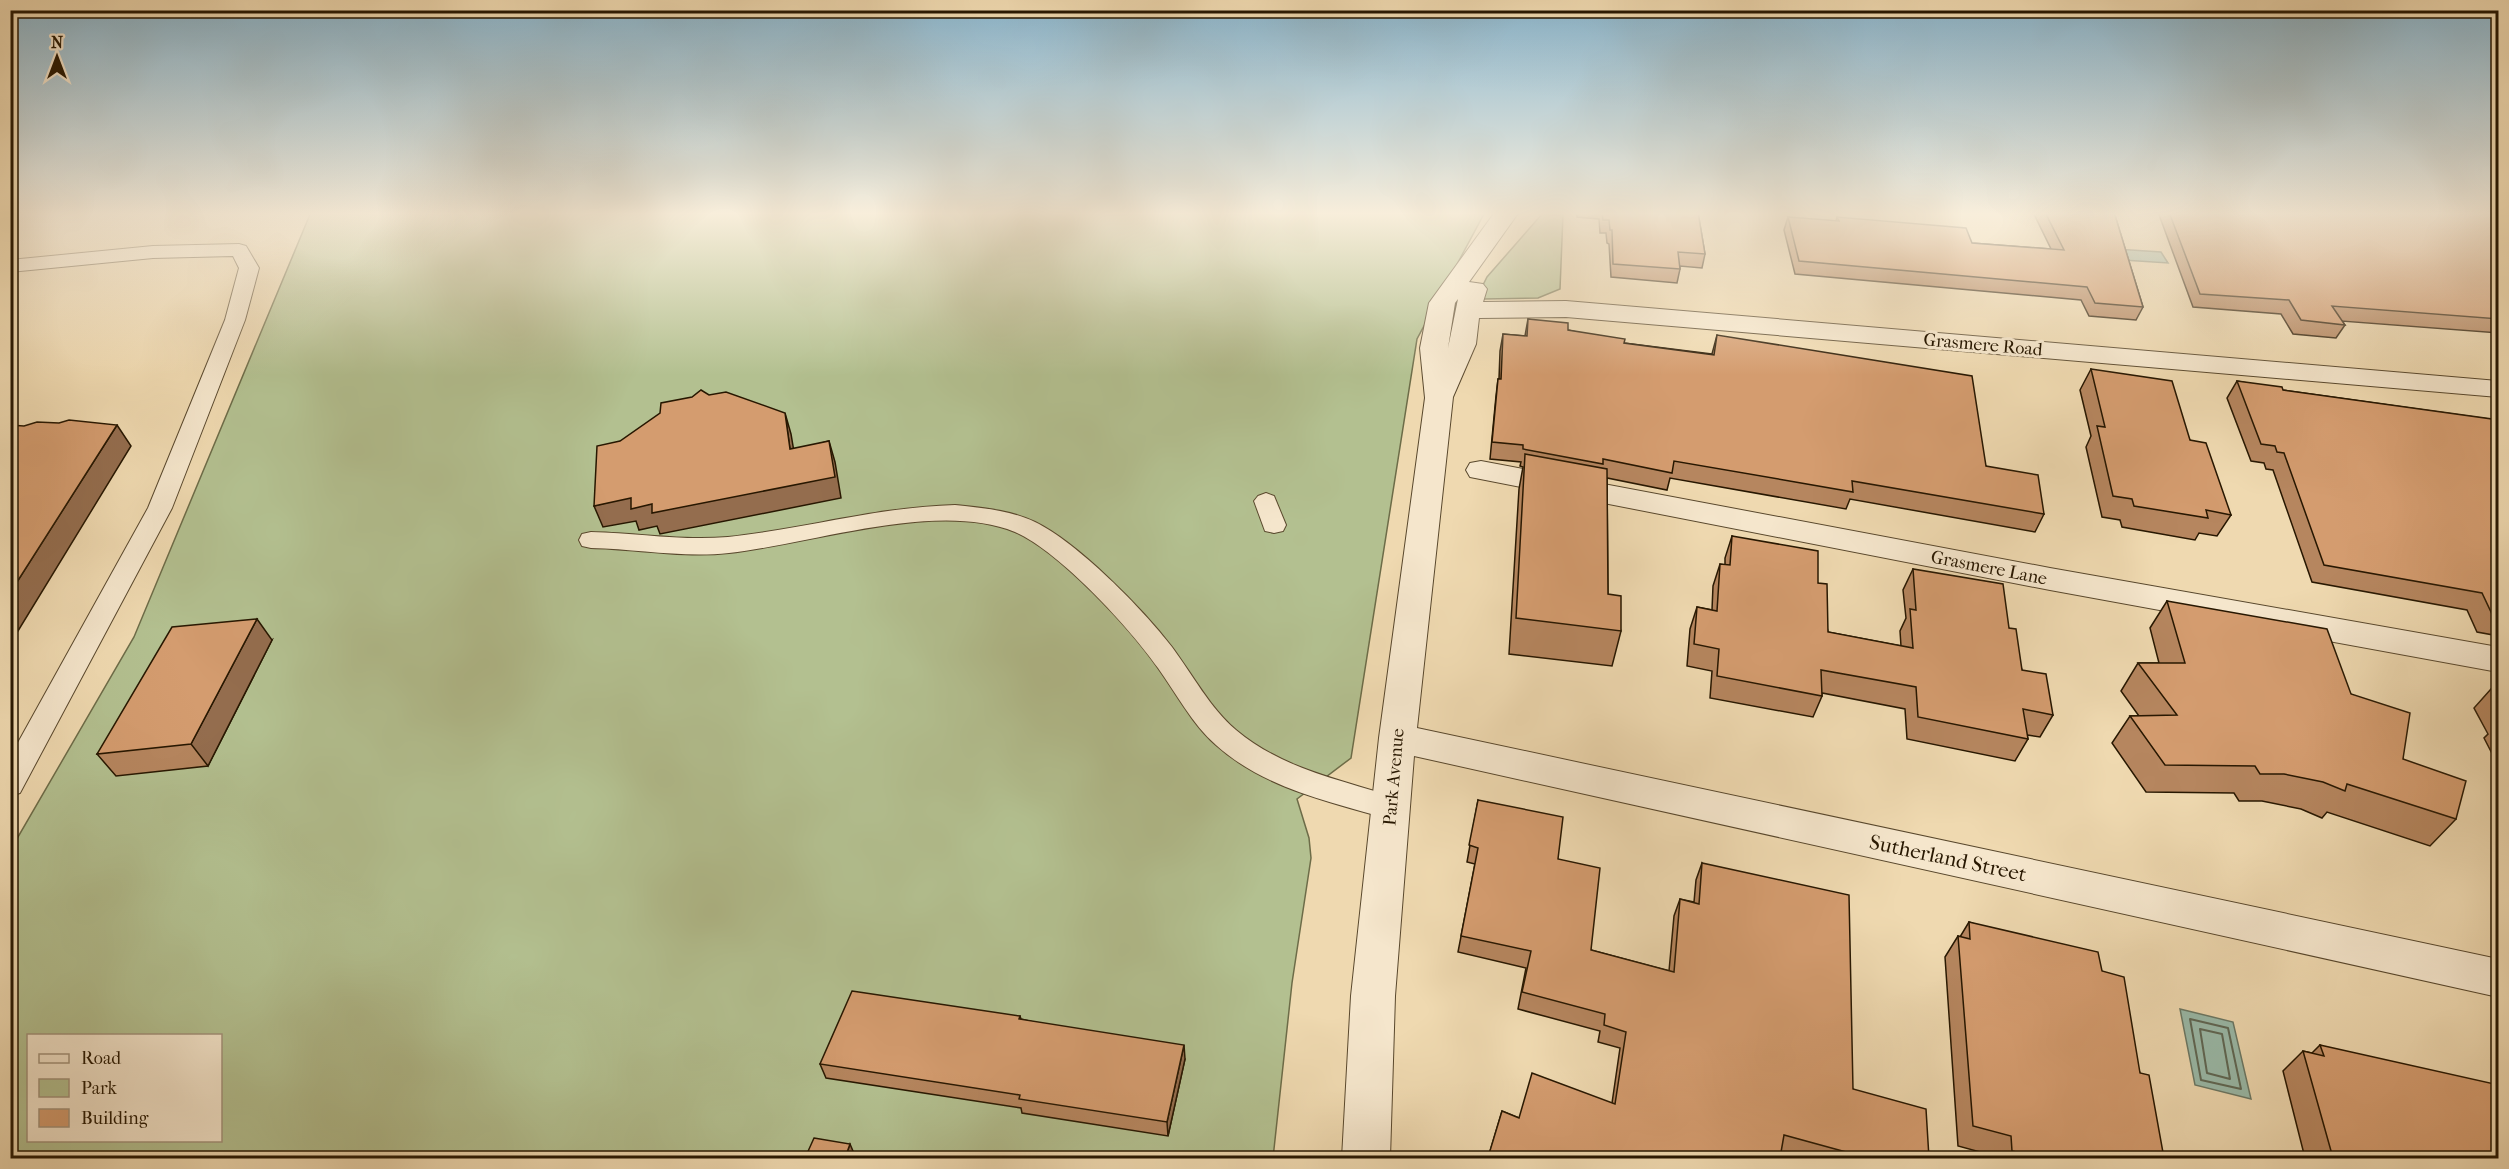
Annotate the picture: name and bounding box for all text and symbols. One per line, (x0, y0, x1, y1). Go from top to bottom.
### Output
north arrow (27, 27, 87, 87)
text: N (51, 33, 64, 52)
street label: Grasmere Road (1923, 329, 2044, 361)
street label: Grasmere Lane (1929, 546, 2049, 590)
street label: Park Avenue (1379, 727, 1409, 827)
street label: Sutherland Street (1867, 830, 2029, 886)
legend (27, 1034, 222, 1142)
text: Road (81, 1048, 121, 1069)
text: Park (81, 1078, 118, 1099)
text: Building (81, 1108, 149, 1129)

